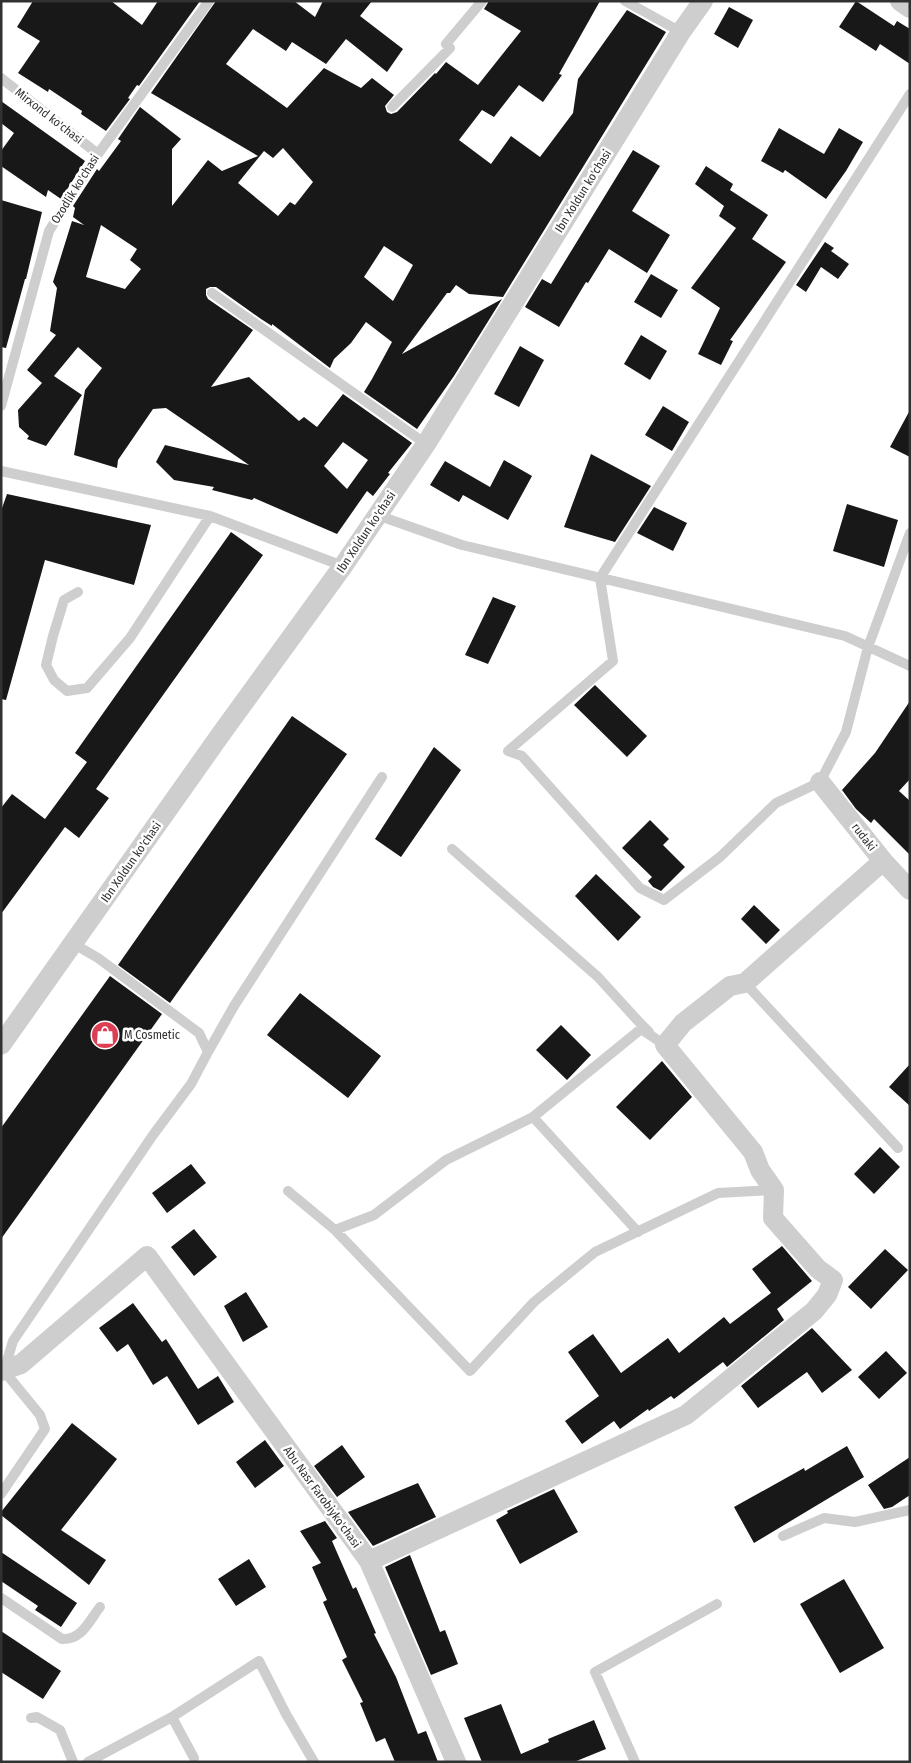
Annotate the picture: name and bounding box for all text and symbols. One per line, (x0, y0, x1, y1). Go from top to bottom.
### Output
street label: Mirxond ko'chasi (12, 85, 86, 147)
street label: Ibn Xoldun ko'chasi (552, 147, 614, 235)
street label: Ozodlik ko'chasi (48, 152, 102, 226)
street label: Ibn Xoldun ko'chasi (334, 489, 398, 575)
street label: Ibn Xoldun ko'chasi (98, 819, 164, 905)
street label: rudaki (849, 820, 879, 854)
shop icon: M Cosmetic (90, 1020, 120, 1050)
place label: M Cosmetic (124, 1028, 180, 1042)
street label: Abu Nasr Farobiyko'chasi (281, 1444, 363, 1550)

